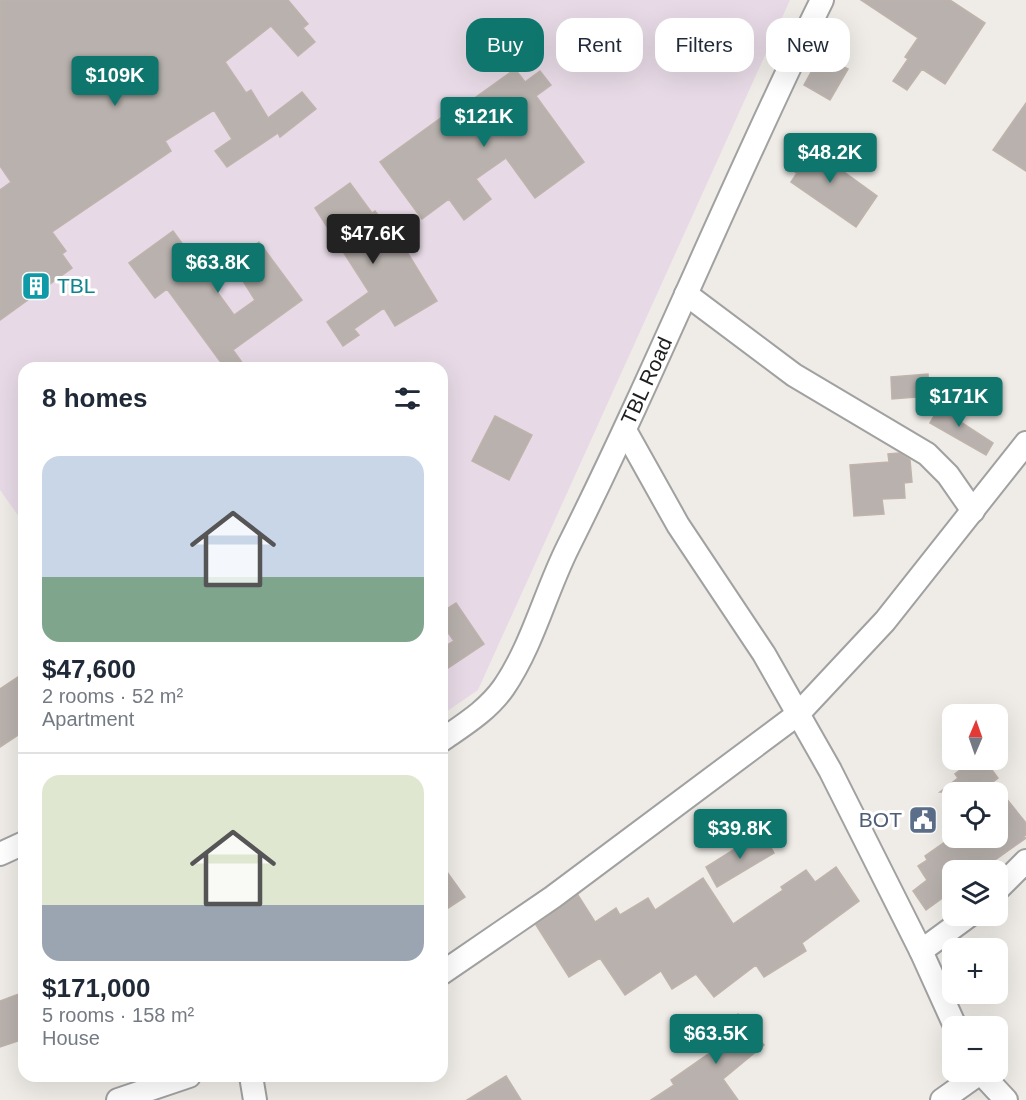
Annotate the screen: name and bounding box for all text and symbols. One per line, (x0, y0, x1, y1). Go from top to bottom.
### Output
chip: Buy (466, 18, 544, 72)
chip: Rent (556, 18, 643, 72)
chip: Filters (655, 18, 754, 72)
chip: New (766, 18, 850, 72)
pin: $109K (73, 56, 157, 107)
text: $109K (86, 64, 144, 86)
pin: $121K (442, 97, 526, 148)
text: $121K (455, 105, 513, 127)
pin: $48.2K (781, 133, 879, 184)
text: $48.2K (798, 141, 862, 163)
pin: $47.6K (324, 214, 422, 265)
text: $47.6K (341, 222, 405, 244)
pin: $63.8K (169, 243, 267, 294)
text: $63.8K (186, 251, 250, 273)
building icon: TBL (20, 270, 52, 302)
place label: TBL (57, 274, 96, 297)
street label: TBL Road (616, 333, 676, 428)
pin: $171K (917, 377, 1001, 428)
icon: filters (391, 382, 424, 415)
text: 8 homes (42, 383, 148, 413)
text: $171K (930, 385, 988, 407)
icon: home (179, 495, 287, 603)
text: $47,600 (42, 654, 136, 684)
text: 2 rooms · 52 m² (42, 685, 183, 707)
north arrow (942, 704, 1008, 770)
map controls (942, 704, 1008, 1082)
text: Apartment (42, 708, 134, 730)
button: locate (942, 782, 1008, 848)
public building icon: BOT (907, 804, 939, 836)
place label: BOT (859, 808, 902, 831)
pin: $39.8K (691, 809, 789, 860)
icon: home (179, 814, 287, 922)
text: $39.8K (708, 817, 772, 839)
button: layers (942, 860, 1008, 926)
button: + (942, 938, 1008, 1004)
text: $171,000 (42, 973, 150, 1003)
text: 5 rooms · 158 m² (42, 1004, 194, 1026)
pin: $63.5K (667, 1014, 765, 1065)
button: − (942, 1016, 1008, 1082)
text: $63.5K (684, 1022, 748, 1044)
text: House (42, 1027, 100, 1049)

